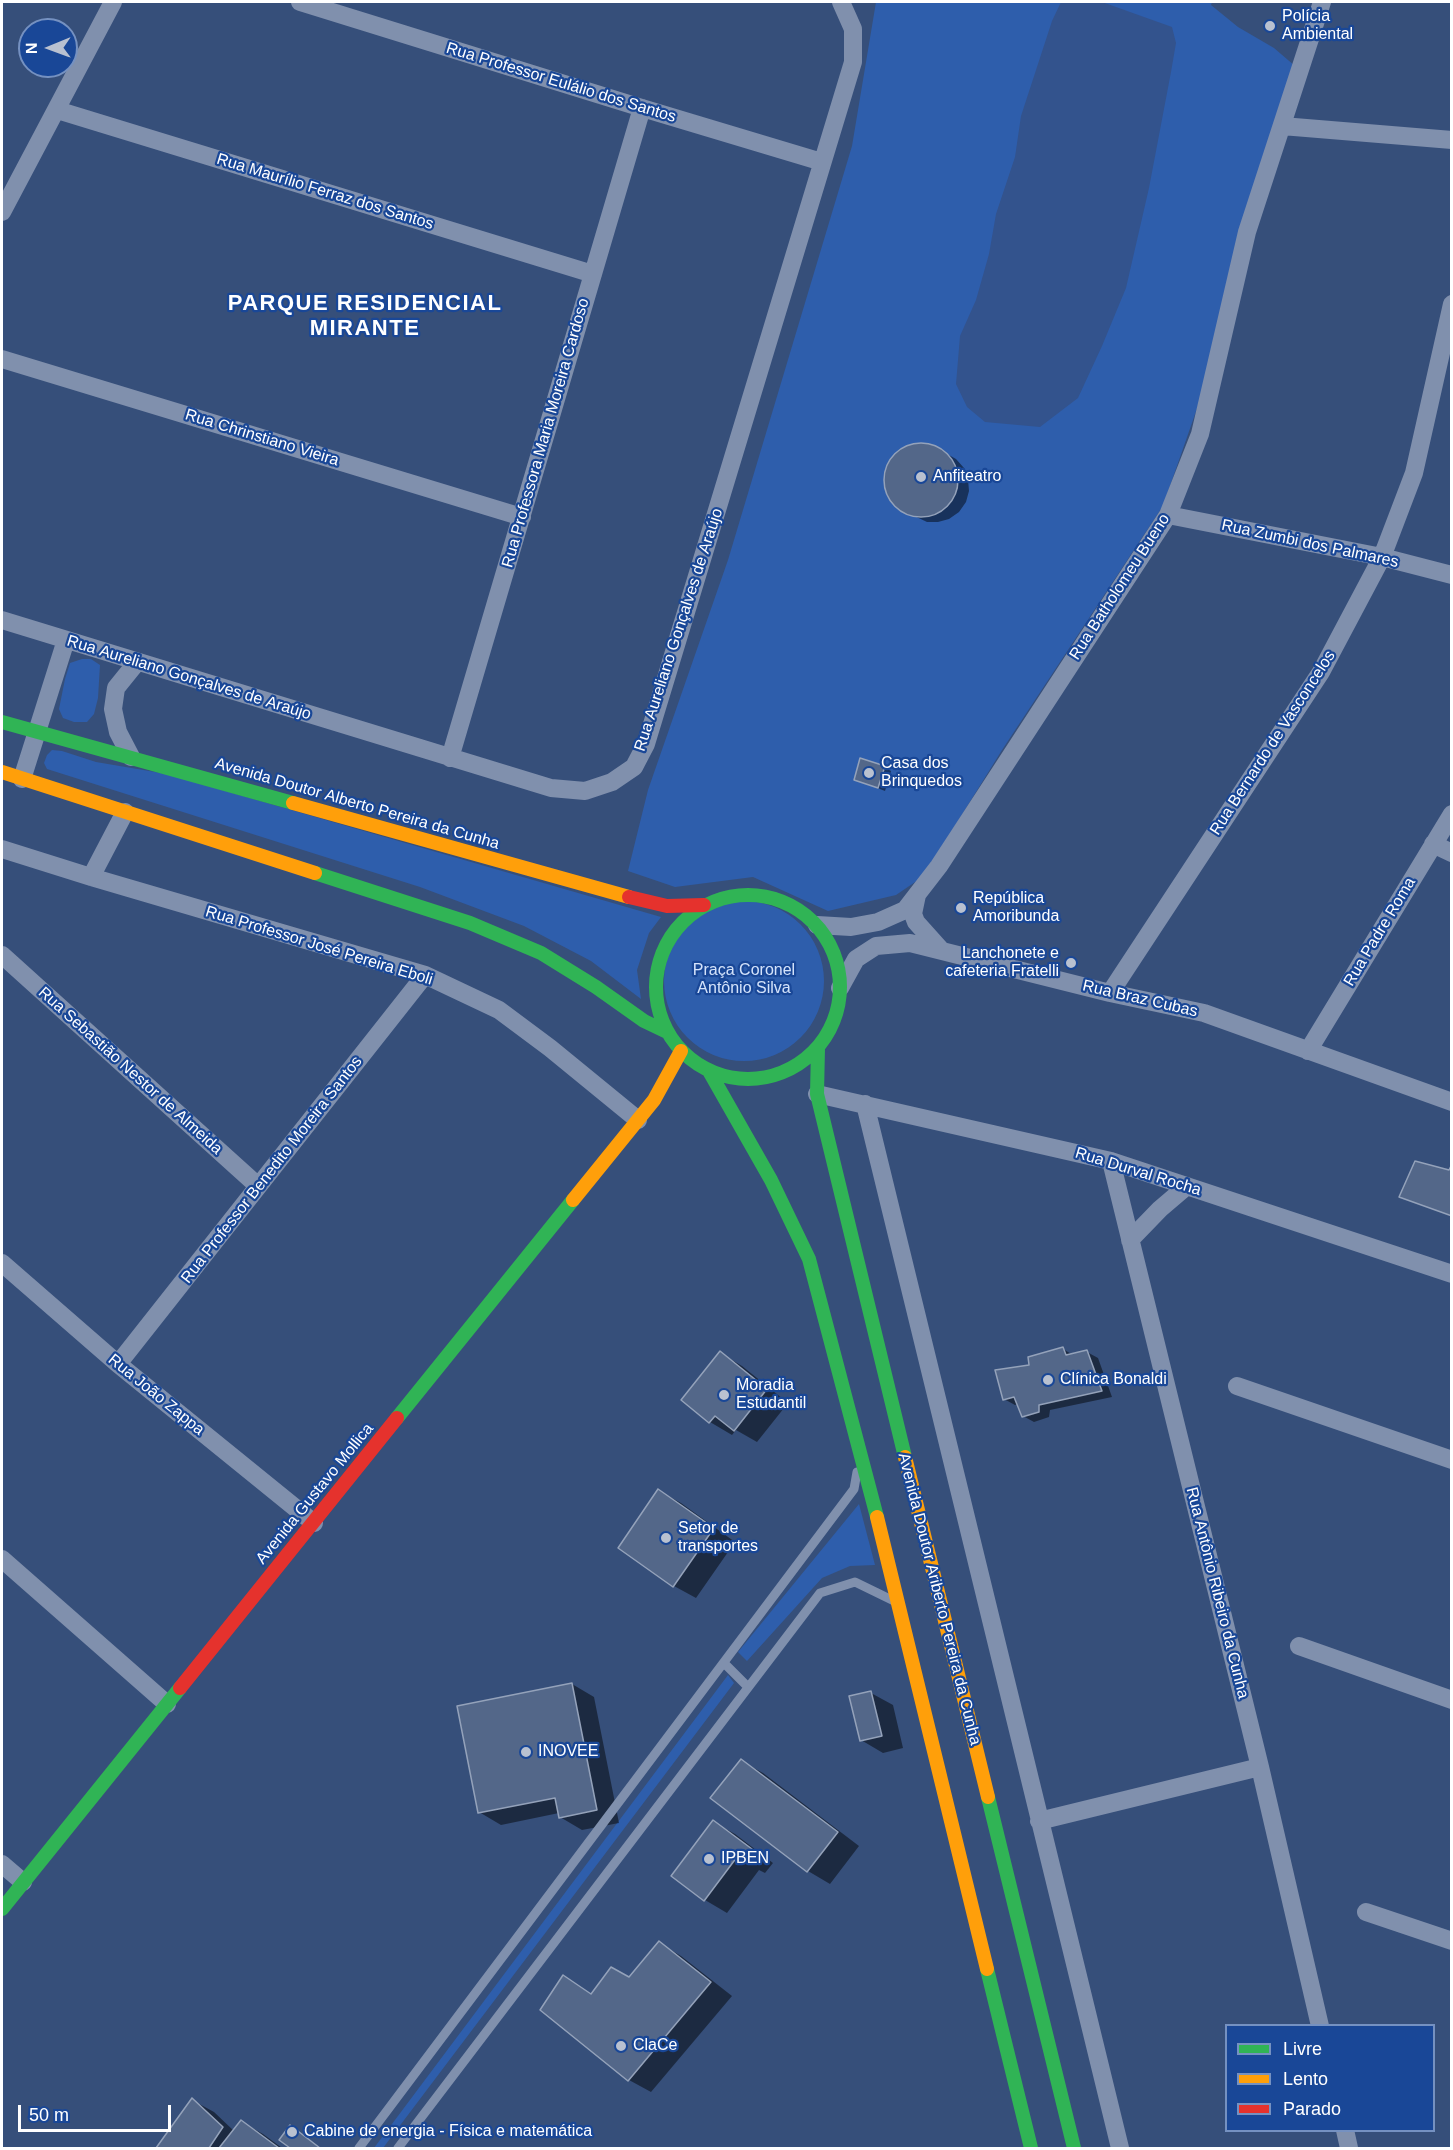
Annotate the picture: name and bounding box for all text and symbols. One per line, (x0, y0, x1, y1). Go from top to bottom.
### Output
place label: Polícia Ambiental (1282, 7, 1353, 45)
north arrow (18, 18, 78, 78)
marker: Polícia Ambiental (1263, 19, 1277, 33)
street label: Rua Professor Eulálio dos Santos (444, 39, 678, 127)
text: N (23, 42, 40, 54)
street label: Rua Maurílio Ferraz dos Santos (214, 150, 436, 234)
district label: PARQUE RESIDENCIAL MIRANTE (228, 291, 502, 342)
street label: Rua Professora Maria Moreira Cardoso (498, 296, 594, 570)
street label: Rua Chrinstiano Vieira (183, 405, 341, 471)
place label: Anfiteatro (933, 467, 1001, 487)
marker: Anfiteatro (914, 470, 928, 484)
street label: Rua Aureliano Gonçalves de Araújo (631, 506, 727, 754)
street label: Rua Batholomeu Bueno (1066, 511, 1174, 663)
street label: Rua Zumbi dos Palmares (1220, 516, 1400, 572)
street label: Rua Aureliano Gonçalves de Araújo (65, 632, 313, 724)
street label: Rua Bernardo de Vasconcelos (1206, 647, 1340, 839)
street label: Avenida Doutor Alberto Pereira da Cunha (213, 754, 501, 854)
place label: Casa dos Brinquedos (881, 754, 962, 792)
marker: Casa dos Brinquedos (862, 766, 876, 780)
street label: Rua Padre Roma (1340, 874, 1420, 990)
place label: República Amoribunda (973, 889, 1059, 927)
marker: República Amoribunda (954, 901, 968, 915)
street label: Rua Professor José Pereira Eboli (203, 902, 435, 990)
place label: Lanchonete e cafeteria Fratelli (945, 944, 1059, 982)
marker: Lanchonete e cafeteria Fratelli (1064, 956, 1078, 970)
park label: Praça Coronel Antônio Silva (693, 961, 795, 999)
street label: Rua Braz Cubas (1081, 976, 1199, 1022)
street label: Rua Sebastião Nestor de Almeida (34, 983, 226, 1159)
street label: Rua Professor Benedito Moreira Santos (177, 1053, 367, 1287)
street label: Rua Durval Rocha (1073, 1144, 1203, 1200)
street label: Rua João Zappa (104, 1350, 208, 1440)
place label: Clínica Bonaldi (1060, 1370, 1167, 1390)
marker: Clínica Bonaldi (1041, 1373, 1055, 1387)
place label: Moradia Estudantil (736, 1376, 806, 1414)
marker: Moradia Estudantil (717, 1388, 731, 1402)
street label: Avenida Gustavo Mollica (252, 1420, 378, 1568)
street label: Avenida Doutor Ariberto Pereira da Cunha (893, 1451, 985, 1747)
street label: Rua Antônio Ribeiro da Cunha (1181, 1485, 1253, 1701)
place label: Setor de transportes (678, 1519, 758, 1557)
marker: Setor de transportes (659, 1531, 673, 1545)
place label: INOVEE (538, 1742, 598, 1762)
marker: INOVEE (519, 1745, 533, 1759)
place label: IPBEN (721, 1849, 769, 1869)
marker: IPBEN (702, 1852, 716, 1866)
legend (1225, 2024, 1435, 2132)
place label: ClaCe (633, 2036, 677, 2056)
marker: ClaCe (614, 2039, 628, 2053)
text: Livre (1283, 2039, 1322, 2059)
text: Lento (1283, 2069, 1328, 2089)
scale bar (21, 2093, 174, 2131)
text: Parado (1283, 2099, 1341, 2119)
text: 50 m (29, 2105, 69, 2125)
place label: Cabine de energia - Física e matemática (304, 2122, 592, 2142)
marker: Cabine de energia - Física e matemática (285, 2125, 299, 2139)

